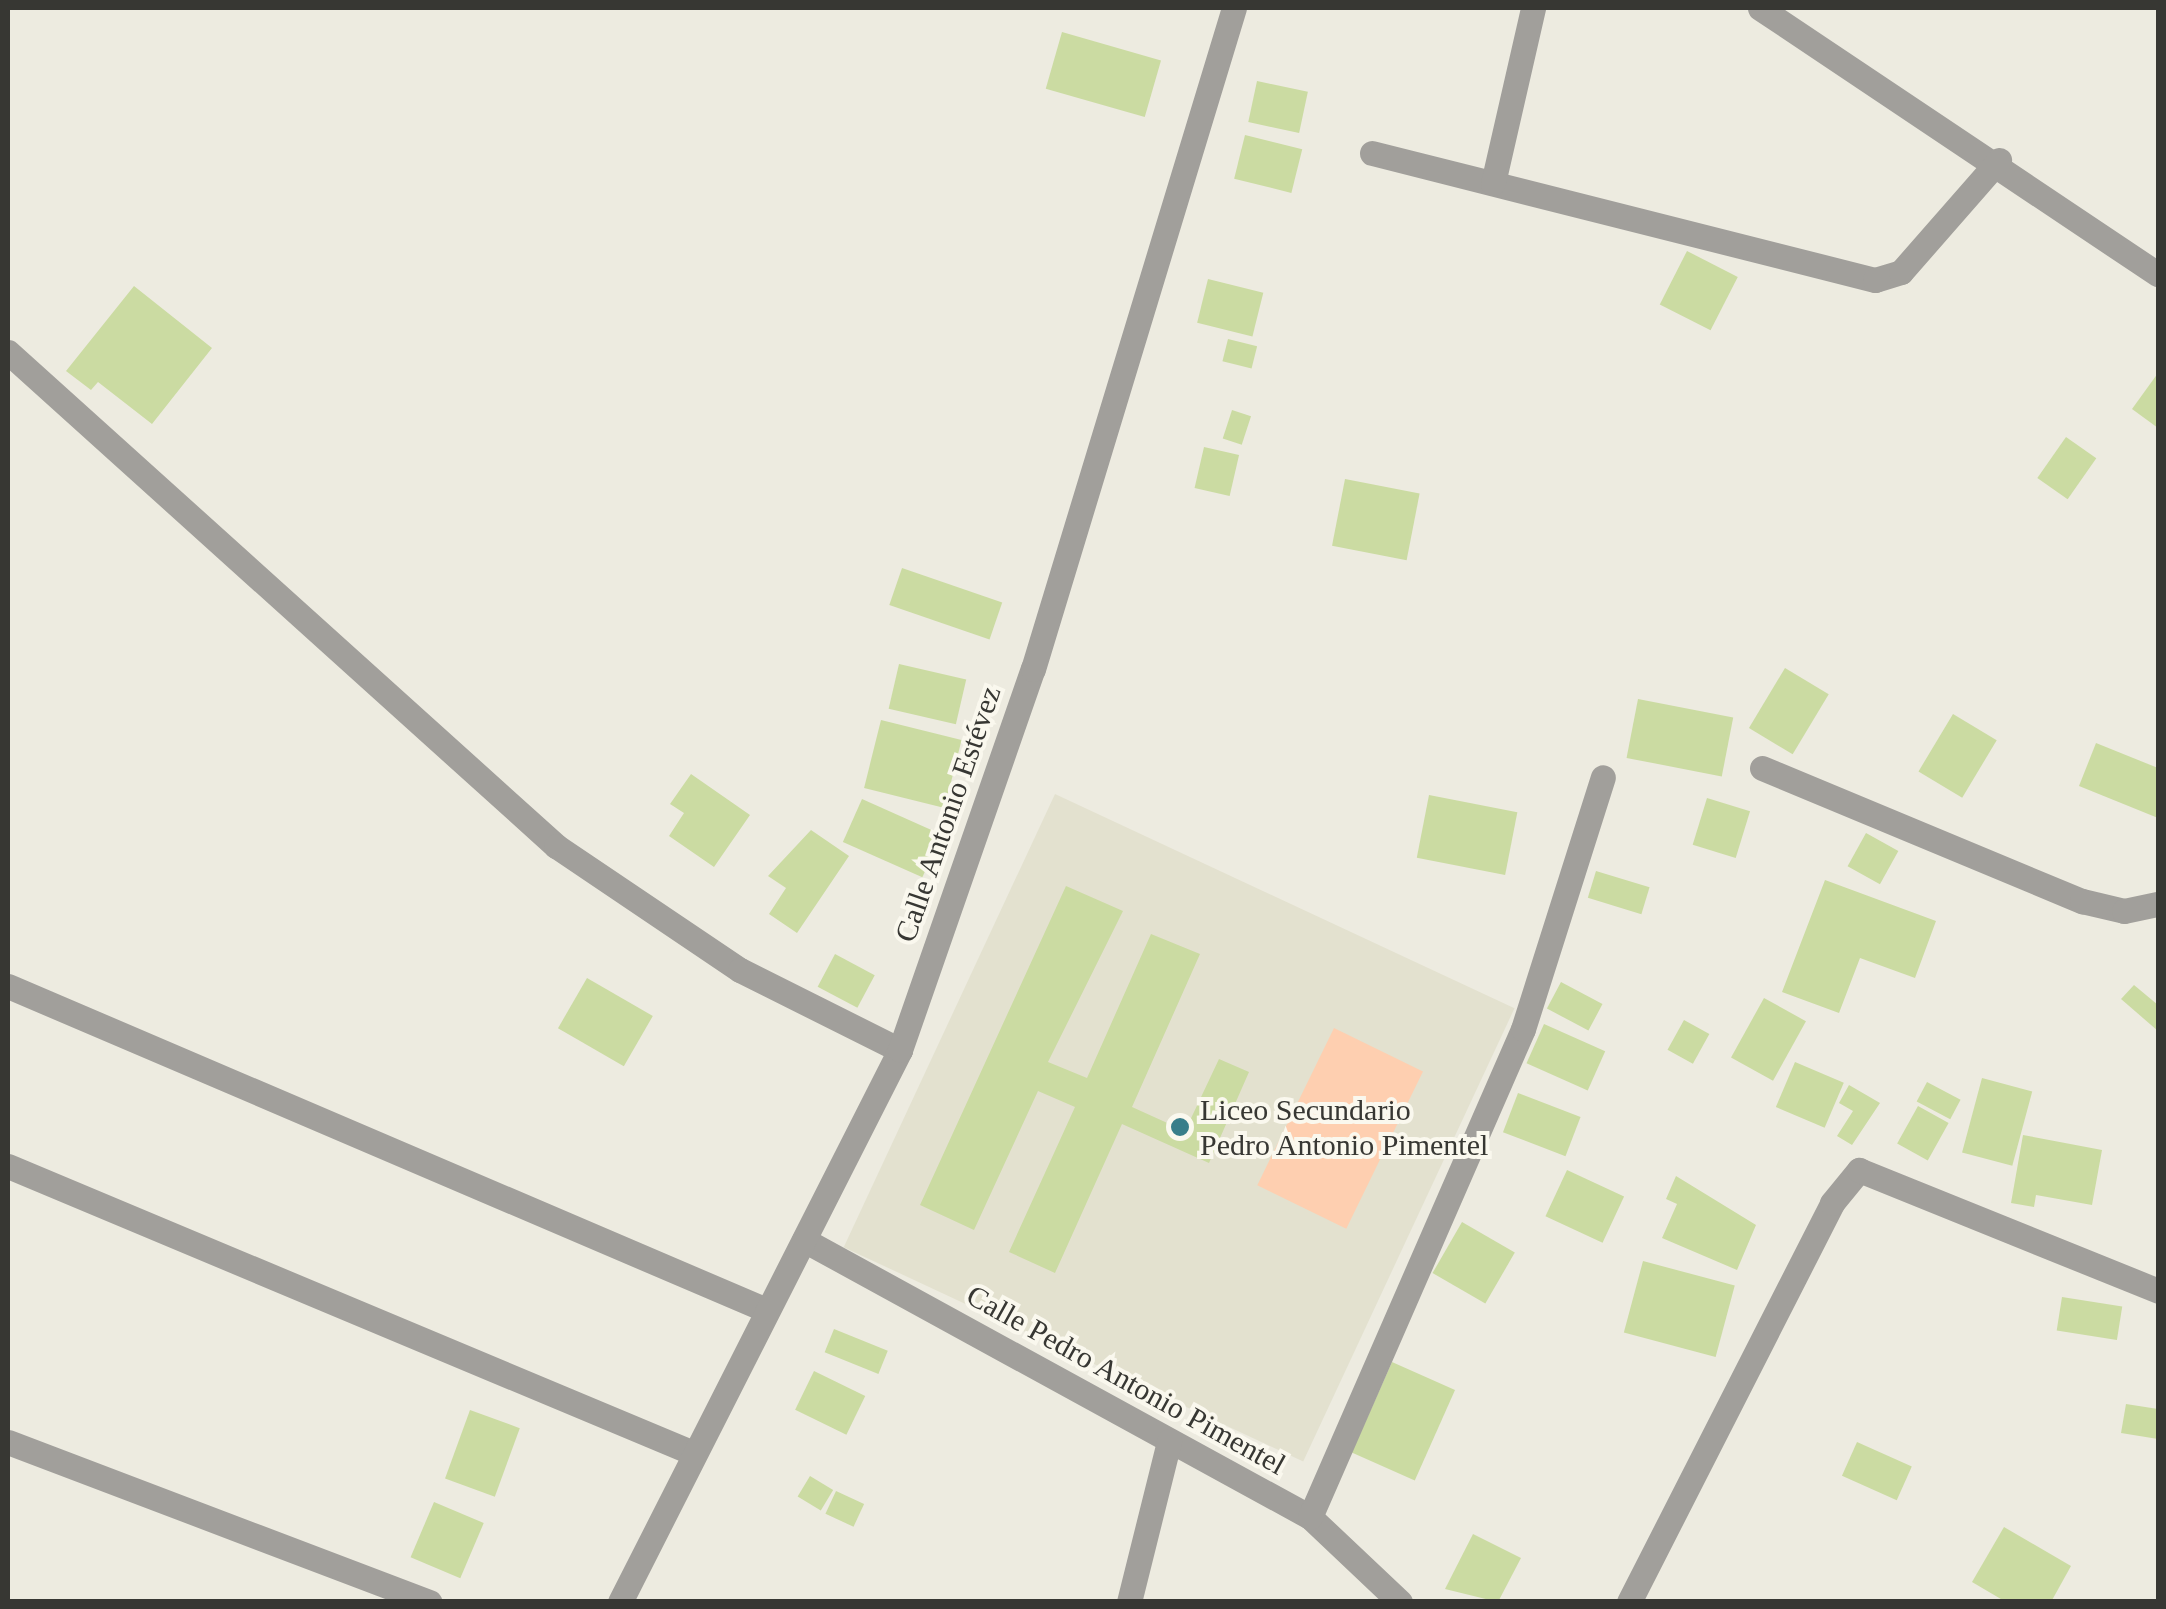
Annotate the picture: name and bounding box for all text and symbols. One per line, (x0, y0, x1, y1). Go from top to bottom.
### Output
street label: Calle Antonio Estévez (887, 681, 1009, 947)
place label: Liceo Secundario Pedro Antonio Pimentel (1200, 1092, 1490, 1162)
marker: Liceo Secundario Pedro Antonio Pimentel (1169, 1116, 1191, 1138)
street label: Calle Pedro Antonio Pimentel (959, 1277, 1293, 1483)

